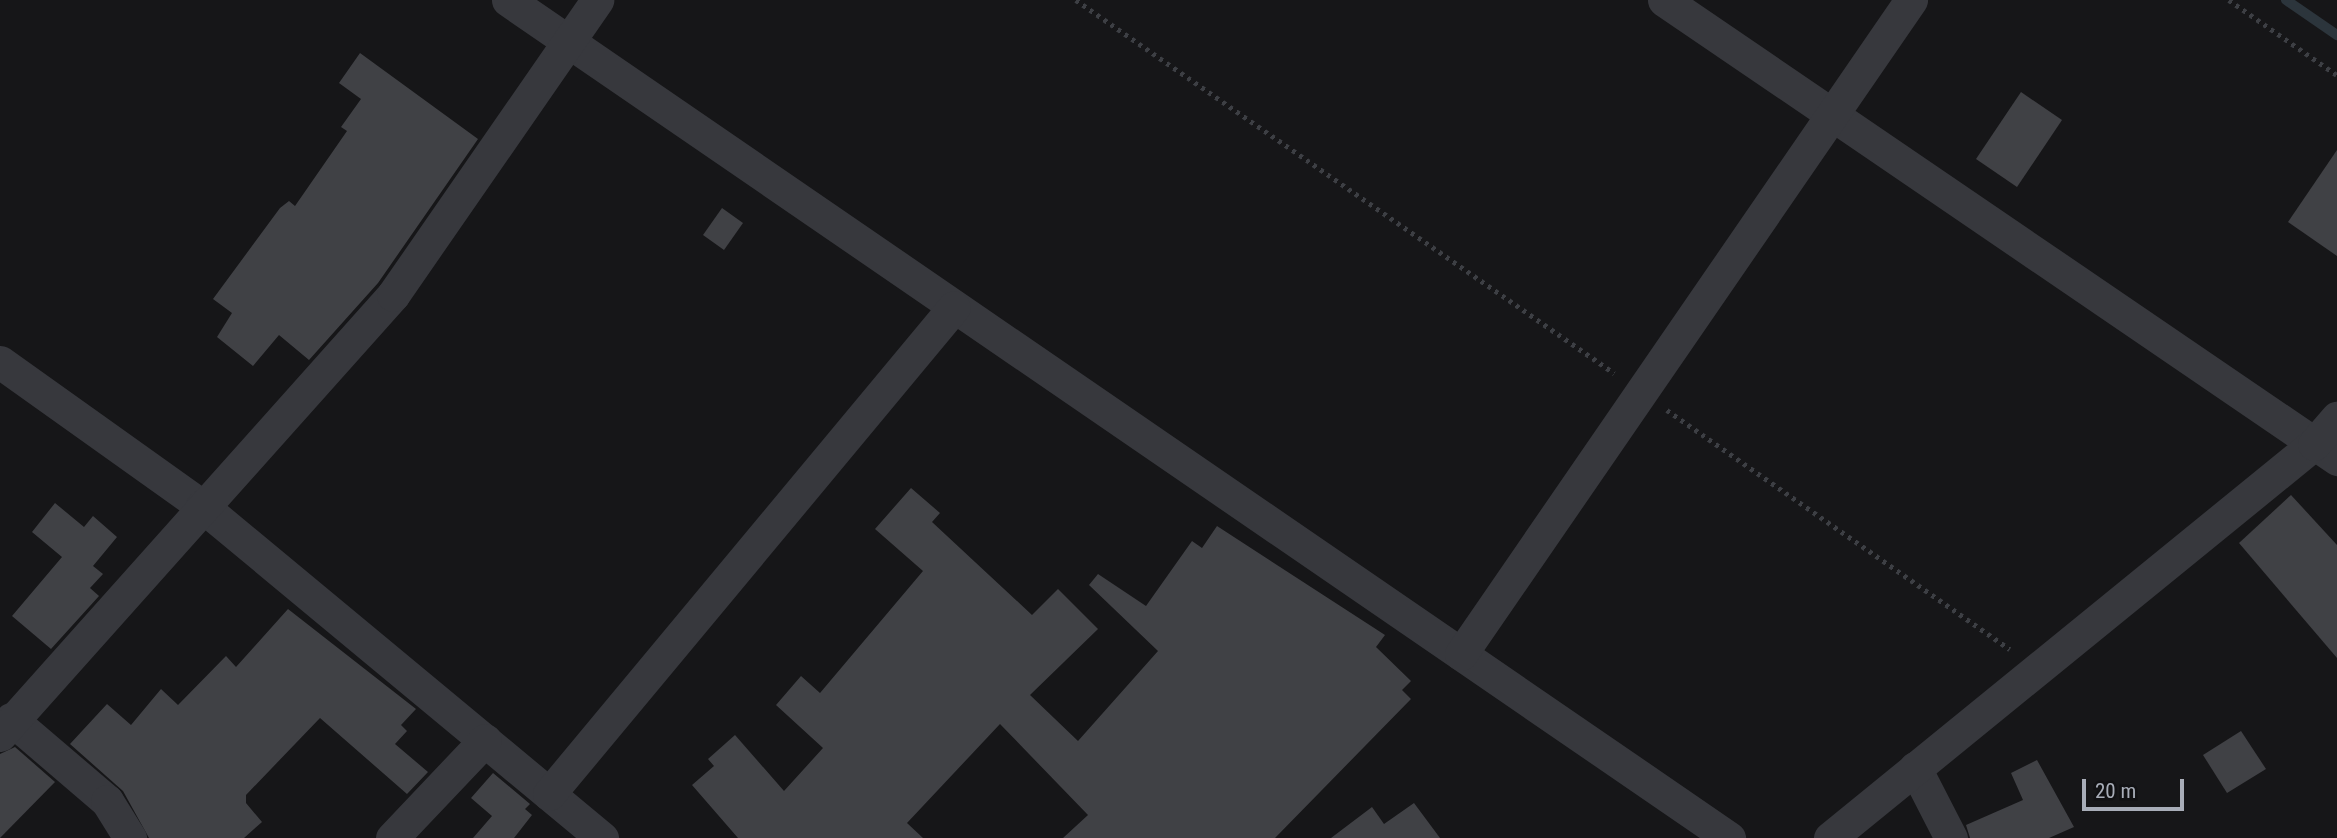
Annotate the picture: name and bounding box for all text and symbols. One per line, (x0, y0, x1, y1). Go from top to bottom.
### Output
scale bar (2085, 764, 2186, 808)
text: 20 m (2095, 779, 2136, 803)

